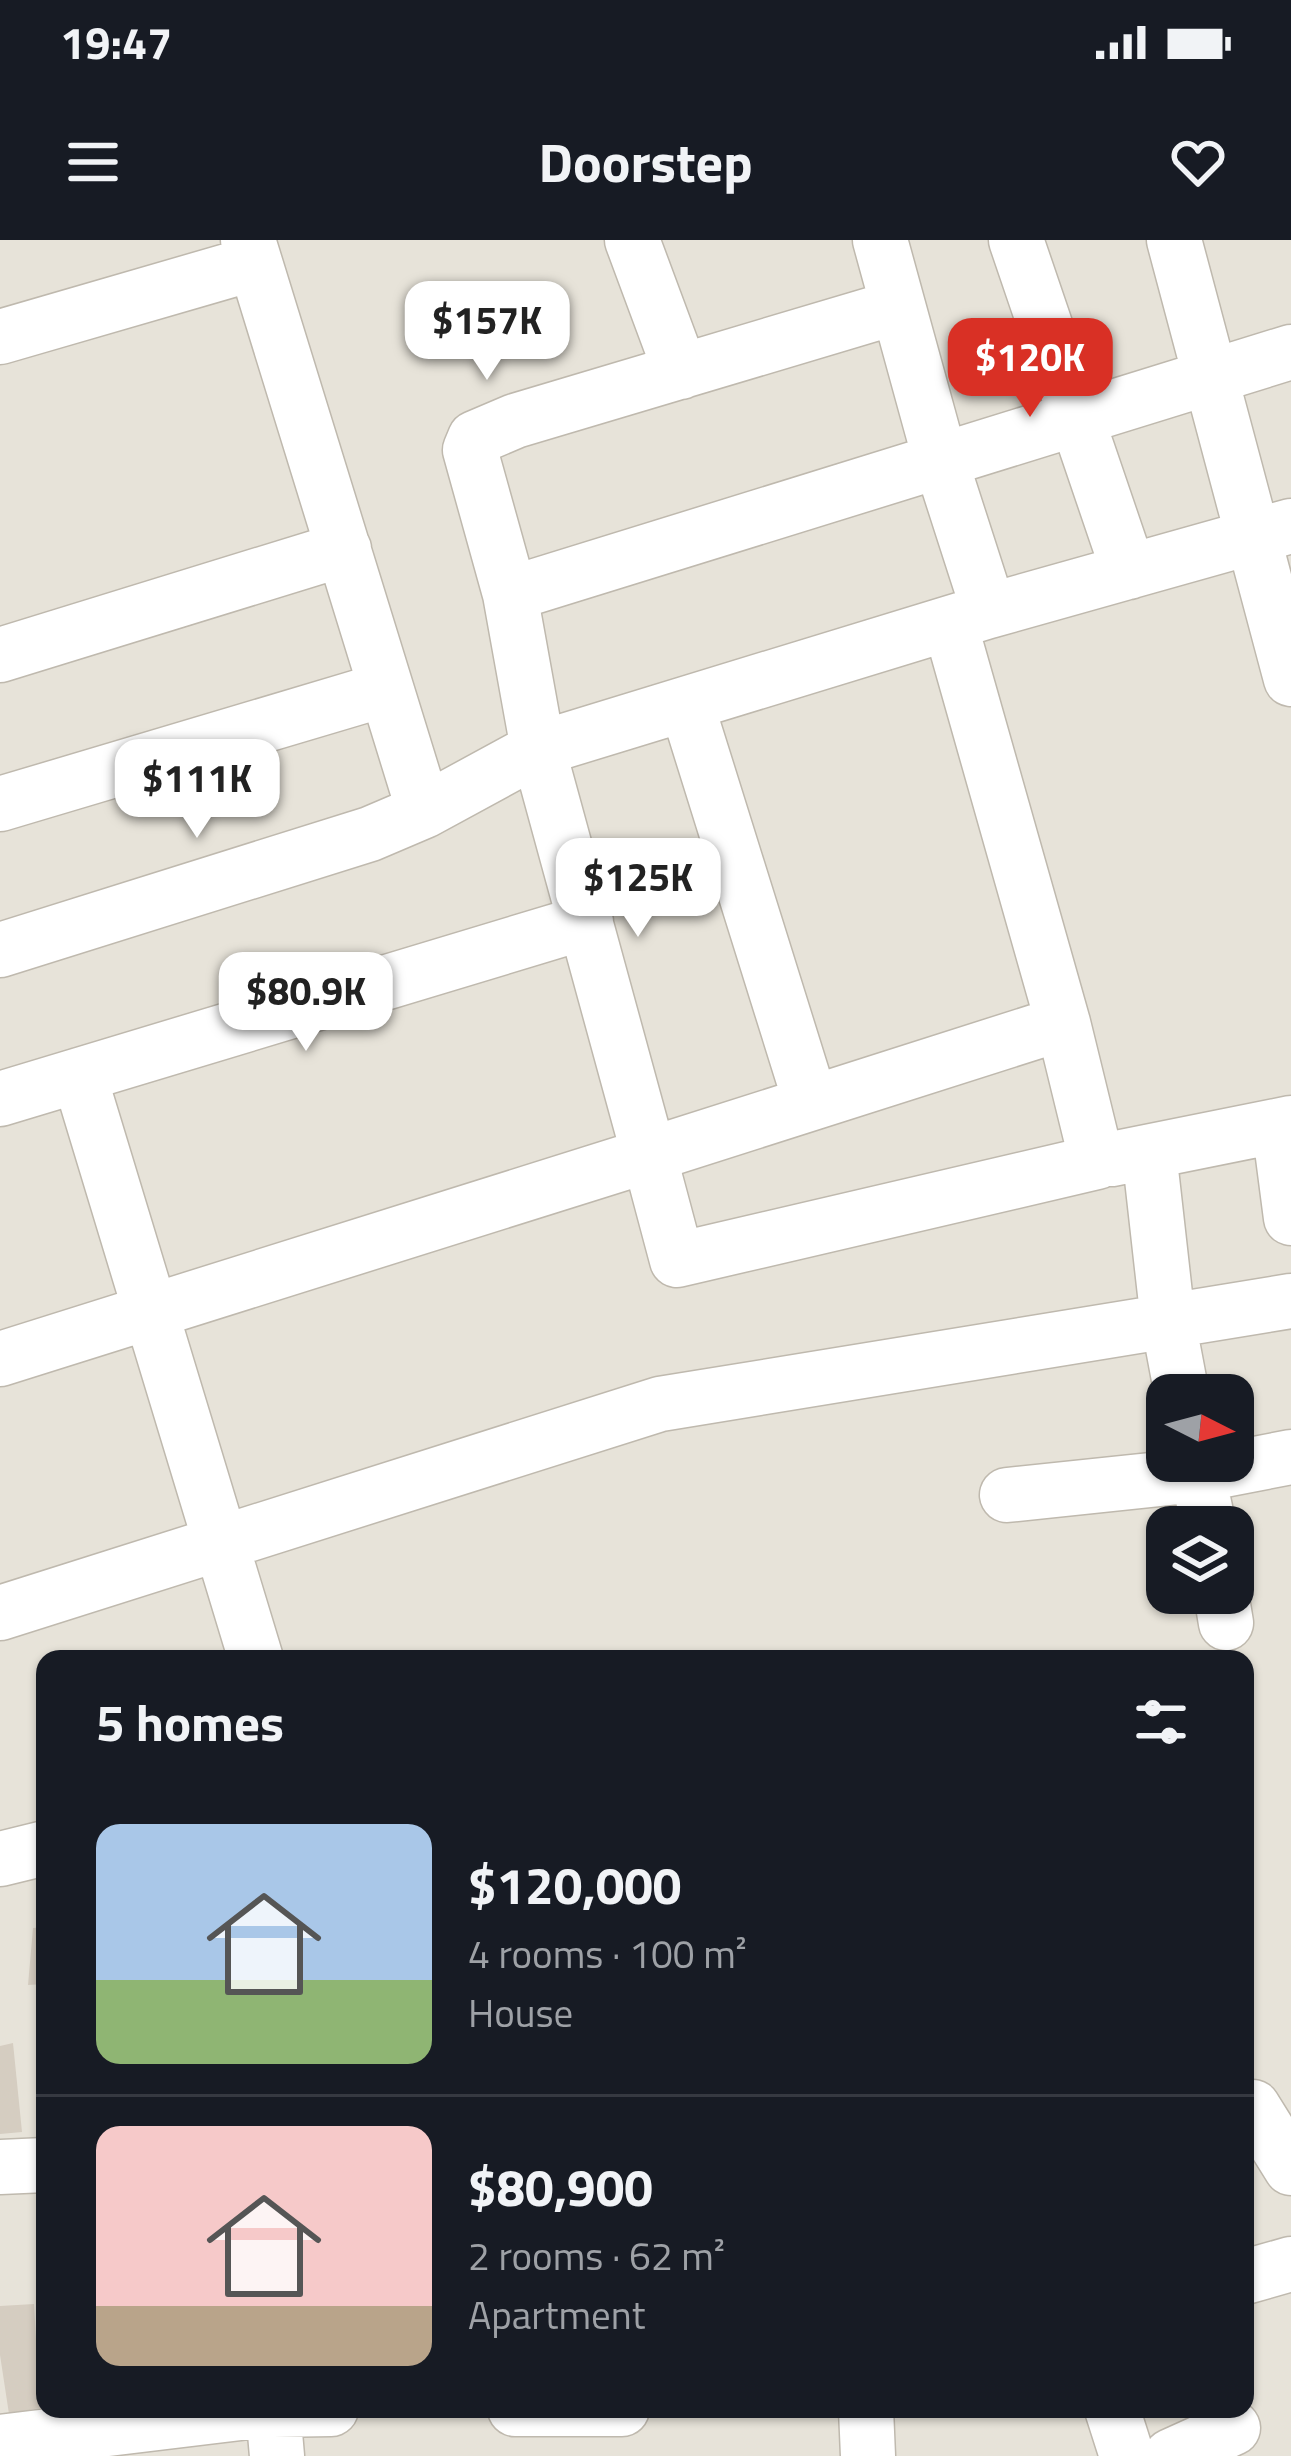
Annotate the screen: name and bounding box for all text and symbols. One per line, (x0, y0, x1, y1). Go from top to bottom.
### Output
text: 19:47 (60, 8, 172, 76)
text: Doorstep (538, 121, 753, 203)
icon: menu (60, 129, 126, 195)
icon: heart (1165, 129, 1231, 195)
pin: $157K (403, 281, 571, 383)
text: $157K (432, 290, 542, 349)
pin: $120K (946, 318, 1114, 420)
text: $120K (975, 327, 1085, 386)
pin: $111K (113, 739, 281, 841)
text: $111K (142, 748, 252, 807)
pin: $125K (554, 838, 722, 940)
text: $125K (583, 847, 693, 906)
pin: $80.9K (208, 952, 404, 1054)
text: $80.9K (246, 961, 366, 1020)
north arrow (1146, 1374, 1254, 1482)
map controls (1146, 1374, 1254, 1614)
button: layers (1146, 1506, 1254, 1614)
text: 5 homes (96, 1683, 284, 1761)
icon: filters (1128, 1689, 1194, 1755)
text: $120,000 (468, 1846, 681, 1924)
icon: home (192, 1872, 336, 2016)
text: 4 rooms · 100 m² (468, 1924, 747, 1983)
text: House (468, 1983, 573, 2042)
text: $80,900 (468, 2148, 653, 2226)
icon: home (192, 2174, 336, 2318)
text: 2 rooms · 62 m² (468, 2226, 725, 2285)
text: Apartment (468, 2285, 645, 2344)

